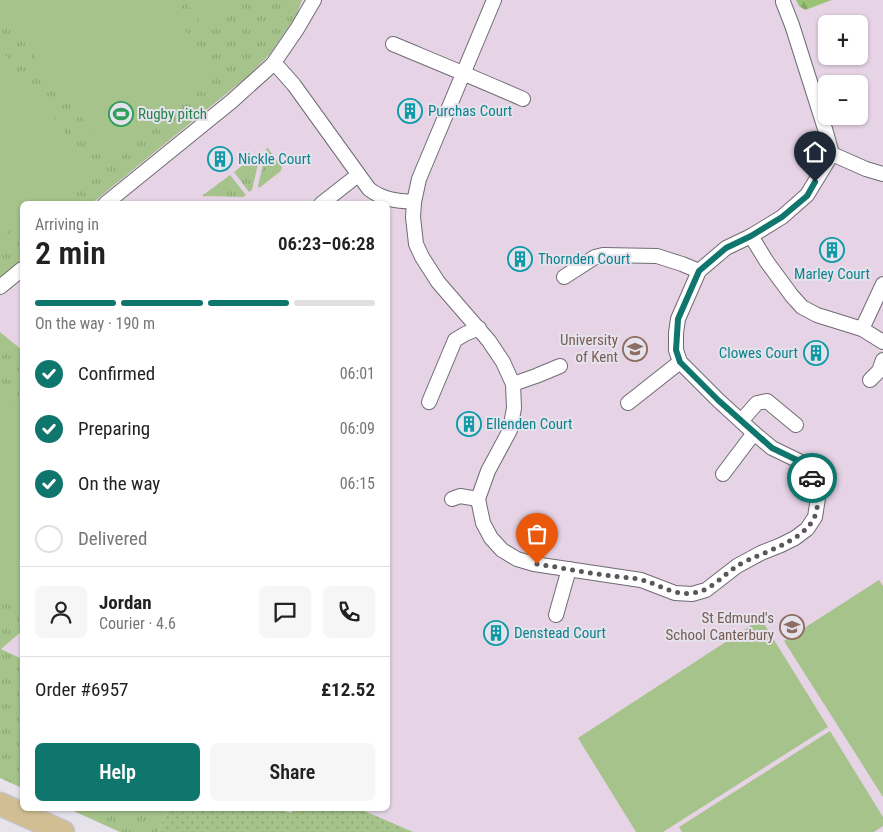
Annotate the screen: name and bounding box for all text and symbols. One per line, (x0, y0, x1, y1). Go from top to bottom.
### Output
map controls (818, 15, 868, 125)
button: + (818, 15, 868, 65)
button: − (818, 75, 868, 125)
building icon: Purchas Court (397, 98, 423, 124)
sports icon: Rugby pitch (108, 101, 134, 127)
place label: Purchas Court (428, 102, 512, 120)
place label: Rugby pitch (138, 105, 207, 123)
pin (794, 131, 836, 182)
icon: home (801, 138, 829, 166)
building icon: Nickle Court (207, 146, 233, 172)
place label: Nickle Court (238, 150, 311, 168)
text: Arriving in (35, 215, 99, 234)
text: 06:23–06:28 (278, 232, 375, 255)
text: 2 min (35, 234, 106, 272)
building icon: Marley Court (819, 237, 845, 263)
building icon: Thornden Court (507, 246, 533, 272)
place label: Thornden Court (538, 250, 630, 268)
place label: Marley Court (794, 265, 870, 283)
text: On the way · 190 m (35, 314, 155, 333)
place label: University of Kent (560, 331, 618, 366)
school or university icon: University of Kent (622, 336, 648, 362)
building icon: Clowes Court (803, 340, 829, 366)
place label: Clowes Court (719, 344, 798, 362)
icon: check (35, 360, 63, 388)
text: Confirmed (78, 362, 155, 385)
text: 06:01 (340, 364, 375, 383)
building icon: Ellenden Court (456, 411, 482, 437)
icon: check (35, 415, 63, 443)
place label: Ellenden Court (486, 415, 572, 433)
text: Preparing (78, 417, 150, 440)
text: 06:09 (340, 419, 375, 438)
courier (787, 453, 837, 503)
icon: car (798, 464, 826, 492)
icon: check (35, 470, 63, 498)
text: On the way (78, 472, 160, 495)
text: 06:15 (340, 474, 375, 493)
pin (516, 513, 558, 564)
icon: bag (523, 520, 551, 548)
text: Delivered (78, 527, 147, 550)
button: person (35, 586, 87, 638)
button: chat (259, 586, 311, 638)
button: phone (323, 586, 375, 638)
text: Jordan (99, 591, 152, 614)
place label: St Edmund's School Canterbury (666, 609, 774, 644)
text: Courier · 4.6 (99, 614, 176, 633)
school or university icon: St Edmund's School Canterbury (779, 614, 805, 640)
building icon: Denstead Court (483, 620, 509, 646)
place label: Denstead Court (514, 624, 606, 642)
text: Order #6957 (35, 678, 128, 701)
text: £12.52 (321, 678, 375, 701)
button: Help (35, 743, 200, 801)
button: Share (210, 743, 375, 801)

